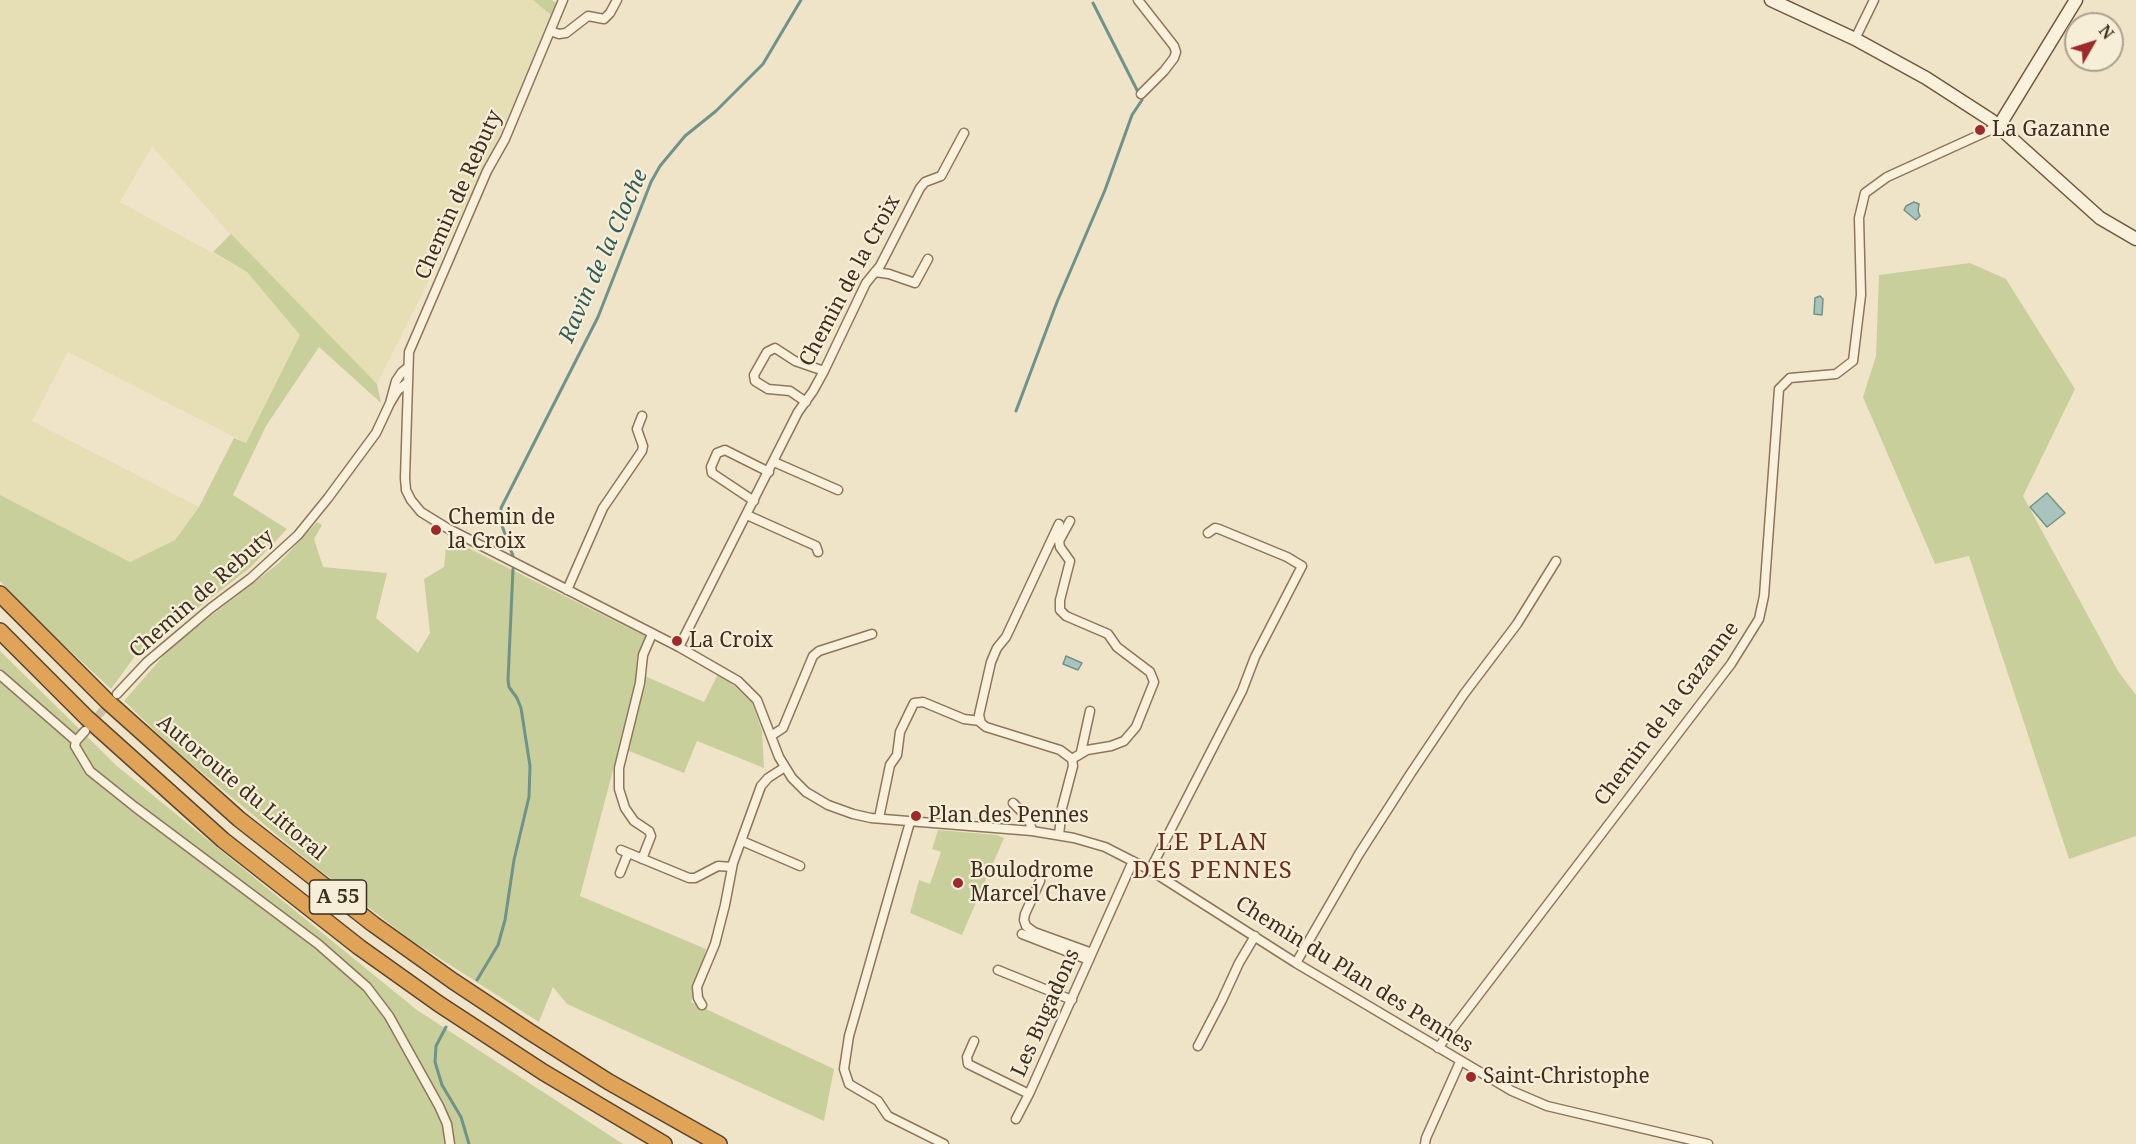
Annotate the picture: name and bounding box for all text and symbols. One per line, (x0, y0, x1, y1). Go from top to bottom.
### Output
north arrow (2064, 12, 2124, 72)
text: N (2094, 20, 2119, 44)
street label: Chemin de Rebuty (410, 106, 508, 284)
place label: La Gazanne (1992, 117, 2110, 143)
marker: La Gazanne (1973, 123, 1987, 137)
water label: Ravin de la Cloche (554, 165, 654, 347)
street label: Chemin de la Croix (794, 191, 906, 371)
place label: Chemin de la Croix (448, 505, 555, 555)
marker: Chemin de la Croix (429, 523, 443, 537)
street label: Chemin de Rebuty (125, 524, 279, 664)
street label: Chemin de la Gazanne (1590, 617, 1744, 811)
place label: La Croix (689, 628, 773, 654)
marker: La Croix (670, 634, 684, 648)
street label: Autoroute du Littoral (151, 710, 331, 866)
place label: Plan des Pennes (928, 803, 1089, 829)
marker: Plan des Pennes (909, 809, 923, 823)
district label: LE PLAN DES PENNES (1133, 829, 1293, 885)
place label: Boulodrome Marcel Chave (970, 858, 1106, 908)
marker: Boulodrome Marcel Chave (951, 876, 965, 890)
road number: A 55 (310, 880, 366, 914)
street label: Chemin du Plan des Pennes (1230, 891, 1478, 1059)
street label: Les Bugadons (1007, 945, 1085, 1081)
place label: Saint-Christophe (1483, 1064, 1650, 1090)
marker: Saint-Christophe (1464, 1070, 1478, 1084)

